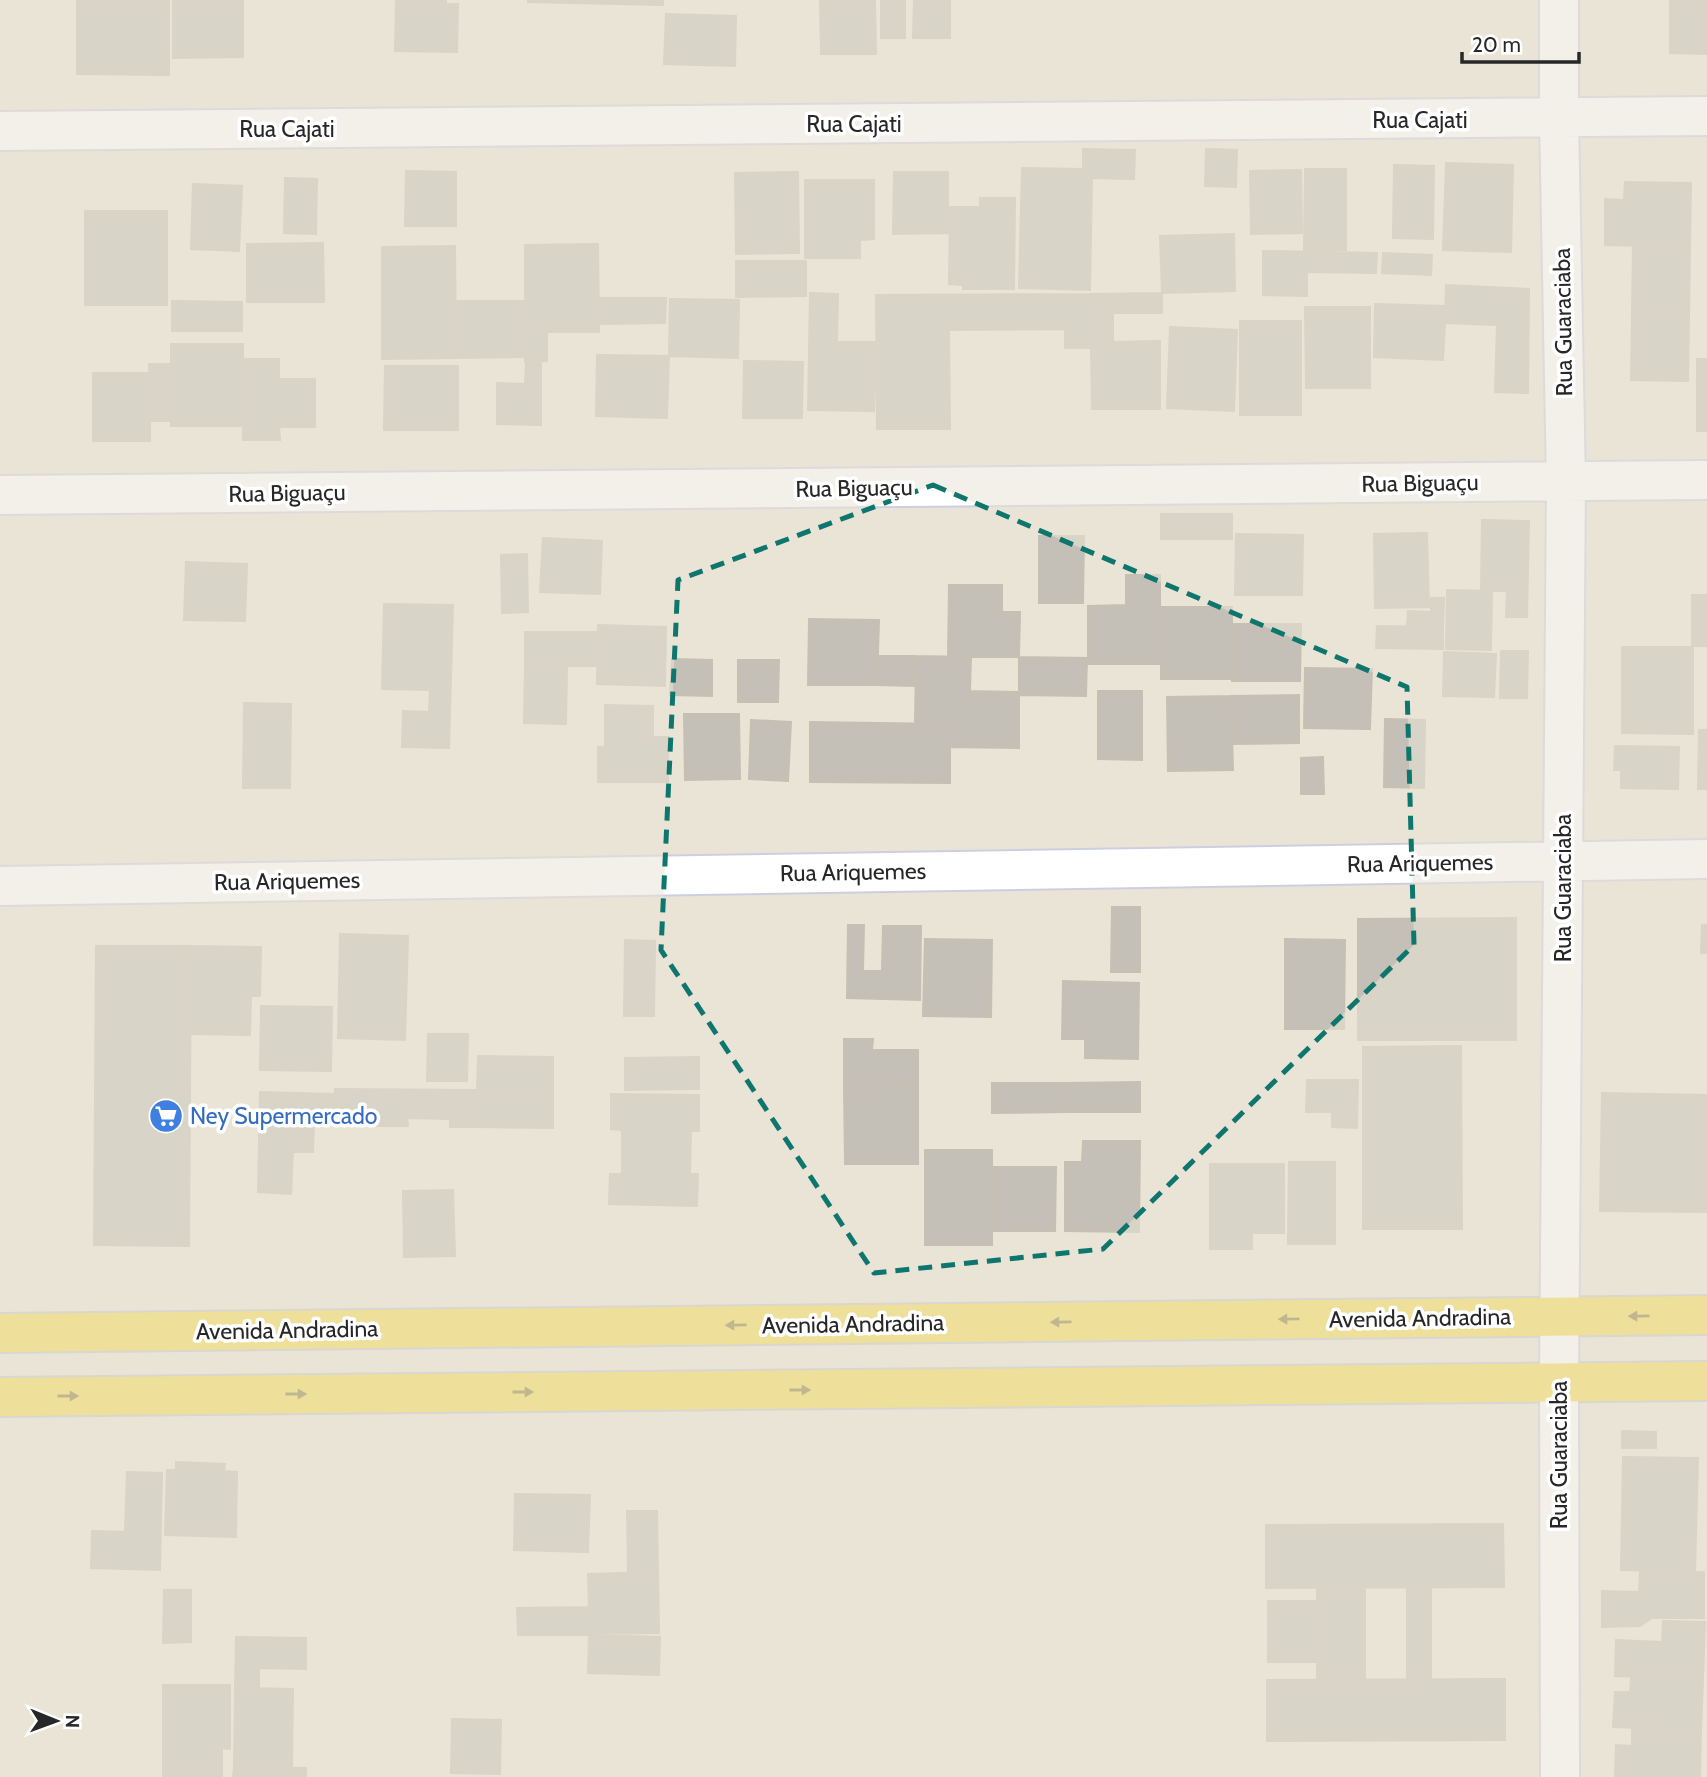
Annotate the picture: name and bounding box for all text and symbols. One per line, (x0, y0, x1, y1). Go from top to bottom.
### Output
scale bar (1462, 21, 1579, 65)
text: 20 m (1472, 32, 1521, 57)
street label: Rua Cajati (1372, 106, 1468, 134)
street label: Rua Cajati (806, 110, 902, 138)
street label: Rua Cajati (239, 115, 335, 143)
street label: Rua Guaraciaba (1548, 247, 1578, 397)
street label: Rua Biguaçu (1361, 468, 1479, 498)
street label: Rua Biguaçu (795, 473, 913, 503)
street label: Rua Biguaçu (228, 478, 346, 508)
street label: Rua Guaraciaba (1549, 814, 1577, 962)
street label: Rua Ariquemes (1347, 848, 1493, 878)
street label: Rua Ariquemes (780, 857, 926, 887)
street label: Rua Ariquemes (214, 866, 360, 896)
supermarket icon: Ney Supermercado (147, 1097, 185, 1135)
place label: Ney Supermercado (190, 1102, 377, 1130)
street label: Avenida Andradina (1329, 1302, 1511, 1334)
street label: Avenida Andradina (762, 1308, 944, 1340)
one-way arrow (1628, 1310, 1650, 1322)
one-way arrow (1278, 1313, 1300, 1325)
street label: Avenida Andradina (196, 1314, 378, 1346)
one-way arrow (1050, 1316, 1072, 1327)
one-way arrow (725, 1319, 747, 1331)
street label: Rua Guaraciaba (1545, 1381, 1573, 1529)
one-way arrow (789, 1384, 811, 1396)
one-way arrow (512, 1386, 534, 1398)
one-way arrow (285, 1388, 307, 1400)
one-way arrow (57, 1390, 79, 1402)
north arrow (21, 1686, 91, 1756)
text: N (61, 1714, 84, 1728)

